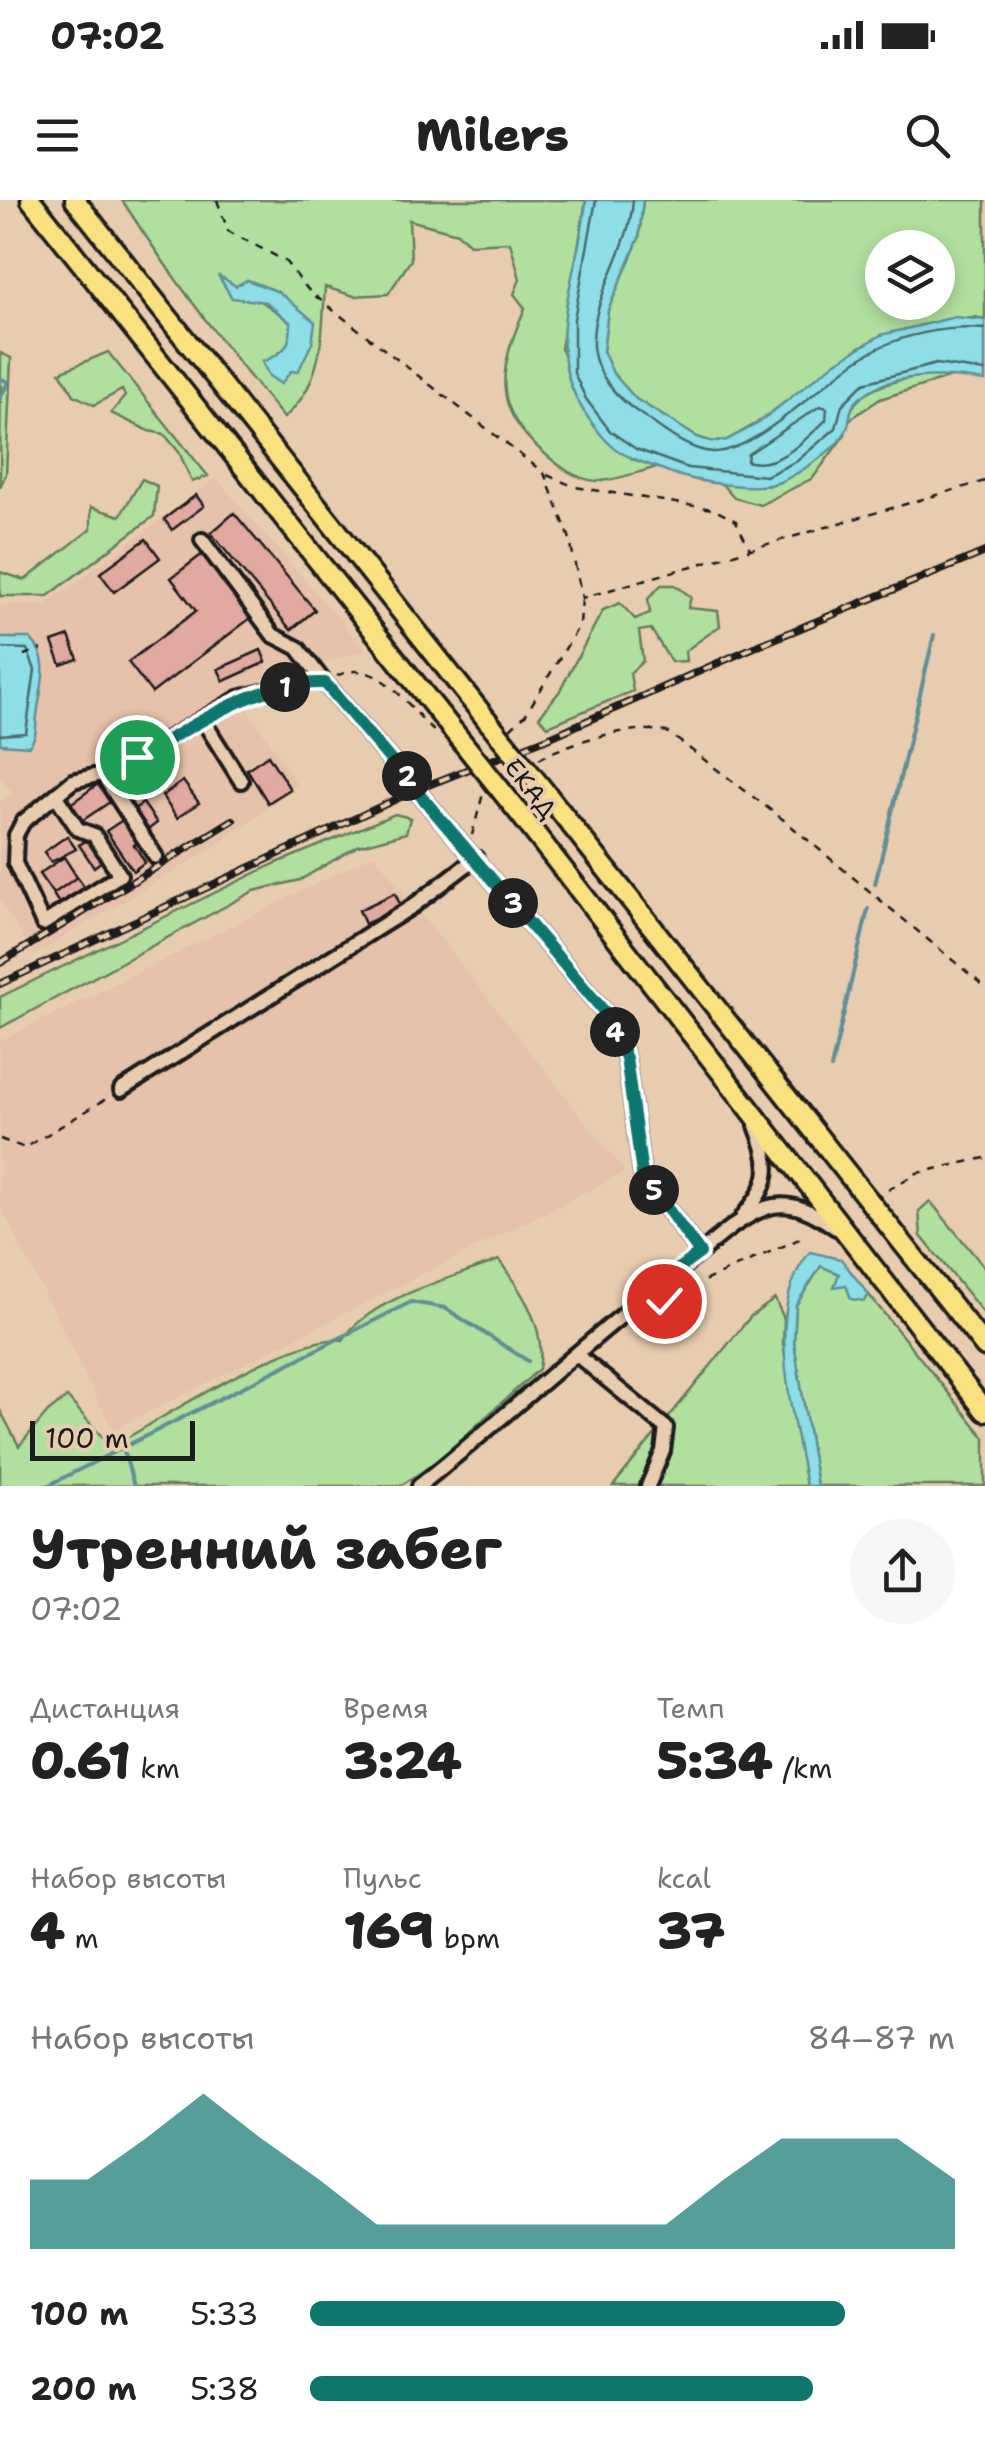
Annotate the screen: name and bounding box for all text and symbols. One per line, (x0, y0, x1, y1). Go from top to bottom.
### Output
text: 07:02 (50, 10, 165, 61)
text: Milers (416, 105, 569, 165)
icon: menu (30, 108, 85, 163)
icon: search (900, 108, 955, 163)
map controls (865, 230, 955, 320)
button: layers (865, 230, 955, 320)
pin: 1 (260, 662, 310, 712)
text: 1 (279, 668, 291, 706)
pin (95, 715, 180, 800)
icon: arrive (110, 730, 165, 785)
pin: 2 (382, 751, 432, 801)
street label: ЕКАД (497, 751, 565, 825)
text: 2 (397, 757, 417, 795)
pin: 3 (488, 878, 538, 928)
text: 3 (503, 884, 523, 922)
pin: 4 (590, 1007, 640, 1057)
text: 4 (605, 1013, 625, 1051)
pin: 5 (629, 1165, 679, 1215)
text: 5 (645, 1171, 663, 1209)
pin (622, 1259, 707, 1344)
icon: check (637, 1274, 692, 1329)
scale bar (30, 1416, 195, 1460)
text: 100 m (45, 1419, 129, 1457)
text: Утренний забег (30, 1512, 502, 1586)
button: share (850, 1519, 955, 1624)
text: 07:02 (30, 1587, 122, 1630)
text: Дистанция (30, 1689, 180, 1727)
text: Время (343, 1689, 429, 1727)
text: Темп (657, 1689, 724, 1727)
text: 0.61 (30, 1727, 131, 1794)
text: 3:24 (343, 1727, 462, 1794)
text: 5:34 (657, 1727, 773, 1794)
text: km (131, 1749, 180, 1787)
text: /km (773, 1749, 832, 1787)
text: Набор высоты (30, 1859, 226, 1897)
text: Пульс (343, 1859, 422, 1897)
text: kcal (657, 1859, 711, 1897)
text: 4 (30, 1897, 65, 1964)
text: 169 (343, 1897, 434, 1964)
text: 37 (657, 1897, 725, 1964)
text: m (65, 1919, 99, 1957)
text: bpm (434, 1919, 500, 1957)
text: Набор высоты (30, 2016, 255, 2059)
text: 84–87 m (808, 2016, 955, 2059)
text: 100 m (30, 2292, 129, 2335)
text: 5:33 (190, 2292, 258, 2335)
text: 200 m (30, 2367, 137, 2410)
text: 5:38 (190, 2367, 259, 2410)

